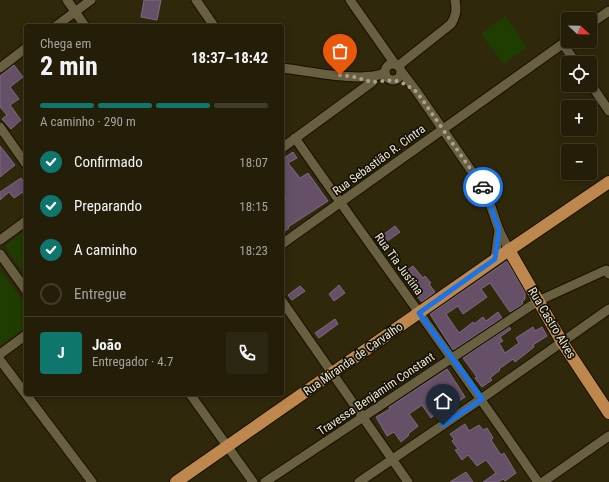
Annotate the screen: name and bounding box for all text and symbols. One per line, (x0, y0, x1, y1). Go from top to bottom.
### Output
north arrow (561, 12, 597, 48)
map controls (561, 12, 597, 180)
pin (323, 34, 357, 75)
text: Chega em (40, 36, 91, 51)
icon: bag (329, 40, 351, 62)
text: 18:37–18:42 (191, 49, 268, 67)
text: 2 min (40, 51, 98, 81)
button: locate (561, 56, 597, 92)
button: + (561, 100, 597, 136)
text: A caminho · 290 m (40, 114, 136, 129)
street label: Rua Sebastião R. Cintra (330, 122, 428, 198)
button: − (561, 144, 597, 180)
icon: check (40, 151, 62, 173)
text: Confirmado (74, 153, 143, 171)
text: 18:07 (239, 155, 268, 170)
courier (463, 167, 503, 207)
icon: car (472, 176, 494, 198)
icon: check (40, 195, 62, 217)
text: Preparando (74, 197, 142, 215)
text: 18:15 (239, 199, 268, 214)
street label: Rua Tia Justina (372, 230, 426, 298)
icon: check (40, 239, 62, 261)
text: A caminho (74, 241, 137, 259)
text: 18:23 (239, 243, 268, 258)
text: Entregue (74, 285, 126, 303)
street label: Rua Castro Alves (525, 285, 579, 361)
street label: Rua Miranda de Carvalho (301, 319, 405, 399)
button: phone (226, 332, 268, 374)
text: João (92, 336, 121, 354)
text: J (57, 344, 65, 362)
street label: Travessa Benjamim Constant (315, 349, 437, 438)
text: Entregador · 4.7 (92, 354, 174, 369)
pin (426, 384, 460, 425)
icon: home (432, 390, 454, 412)

